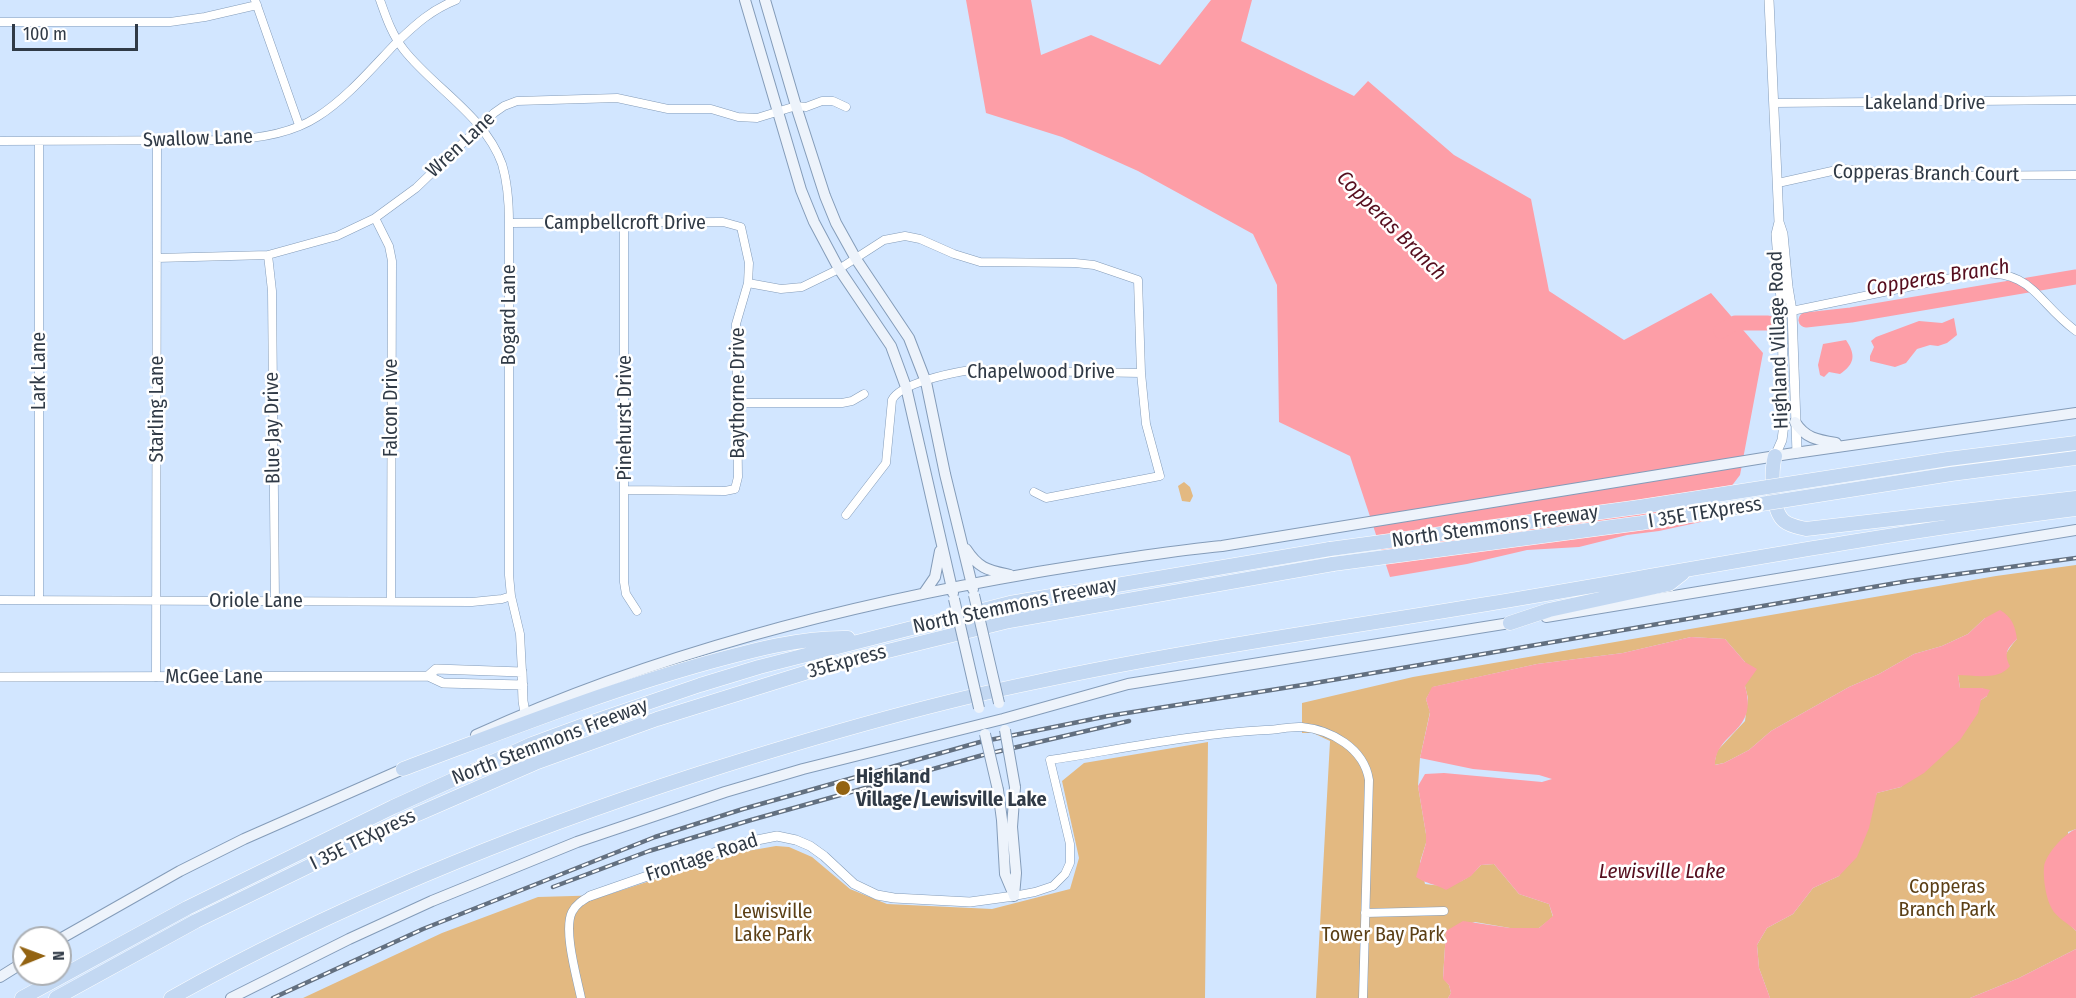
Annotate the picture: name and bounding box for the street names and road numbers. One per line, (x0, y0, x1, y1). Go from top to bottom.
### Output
street label: Lakeland Drive (1865, 91, 1985, 115)
street label: Wren Lane (422, 107, 500, 183)
street label: Swallow Lane (143, 125, 253, 153)
street label: Copperas Branch Court (1833, 160, 2019, 188)
street label: Campbellcroft Drive (544, 211, 706, 235)
street label: Highland Village Road (1764, 250, 1794, 430)
street label: Bogard Lane (497, 264, 521, 366)
street label: Baythorne Drive (726, 327, 750, 459)
street label: Lark Lane (27, 332, 51, 410)
street label: Pinehurst Drive (613, 355, 637, 481)
street label: Starling Lane (145, 356, 169, 462)
street label: Falcon Drive (379, 359, 403, 457)
street label: Chapelwood Drive (967, 360, 1115, 384)
street label: Blue Jay Drive (260, 372, 286, 484)
street label: I 35E TEXpress (1647, 492, 1763, 534)
street label: North Stemmons Freeway (1390, 501, 1600, 553)
street label: North Stemmons Freeway (911, 573, 1119, 639)
street label: Oriole Lane (209, 589, 303, 613)
street label: 35Express (805, 640, 889, 684)
street label: McGee Lane (165, 665, 263, 689)
street label: North Stemmons Freeway (449, 694, 651, 790)
street label: I 35E TEXpress (306, 804, 420, 876)
street label: Frontage Road (643, 829, 761, 887)

